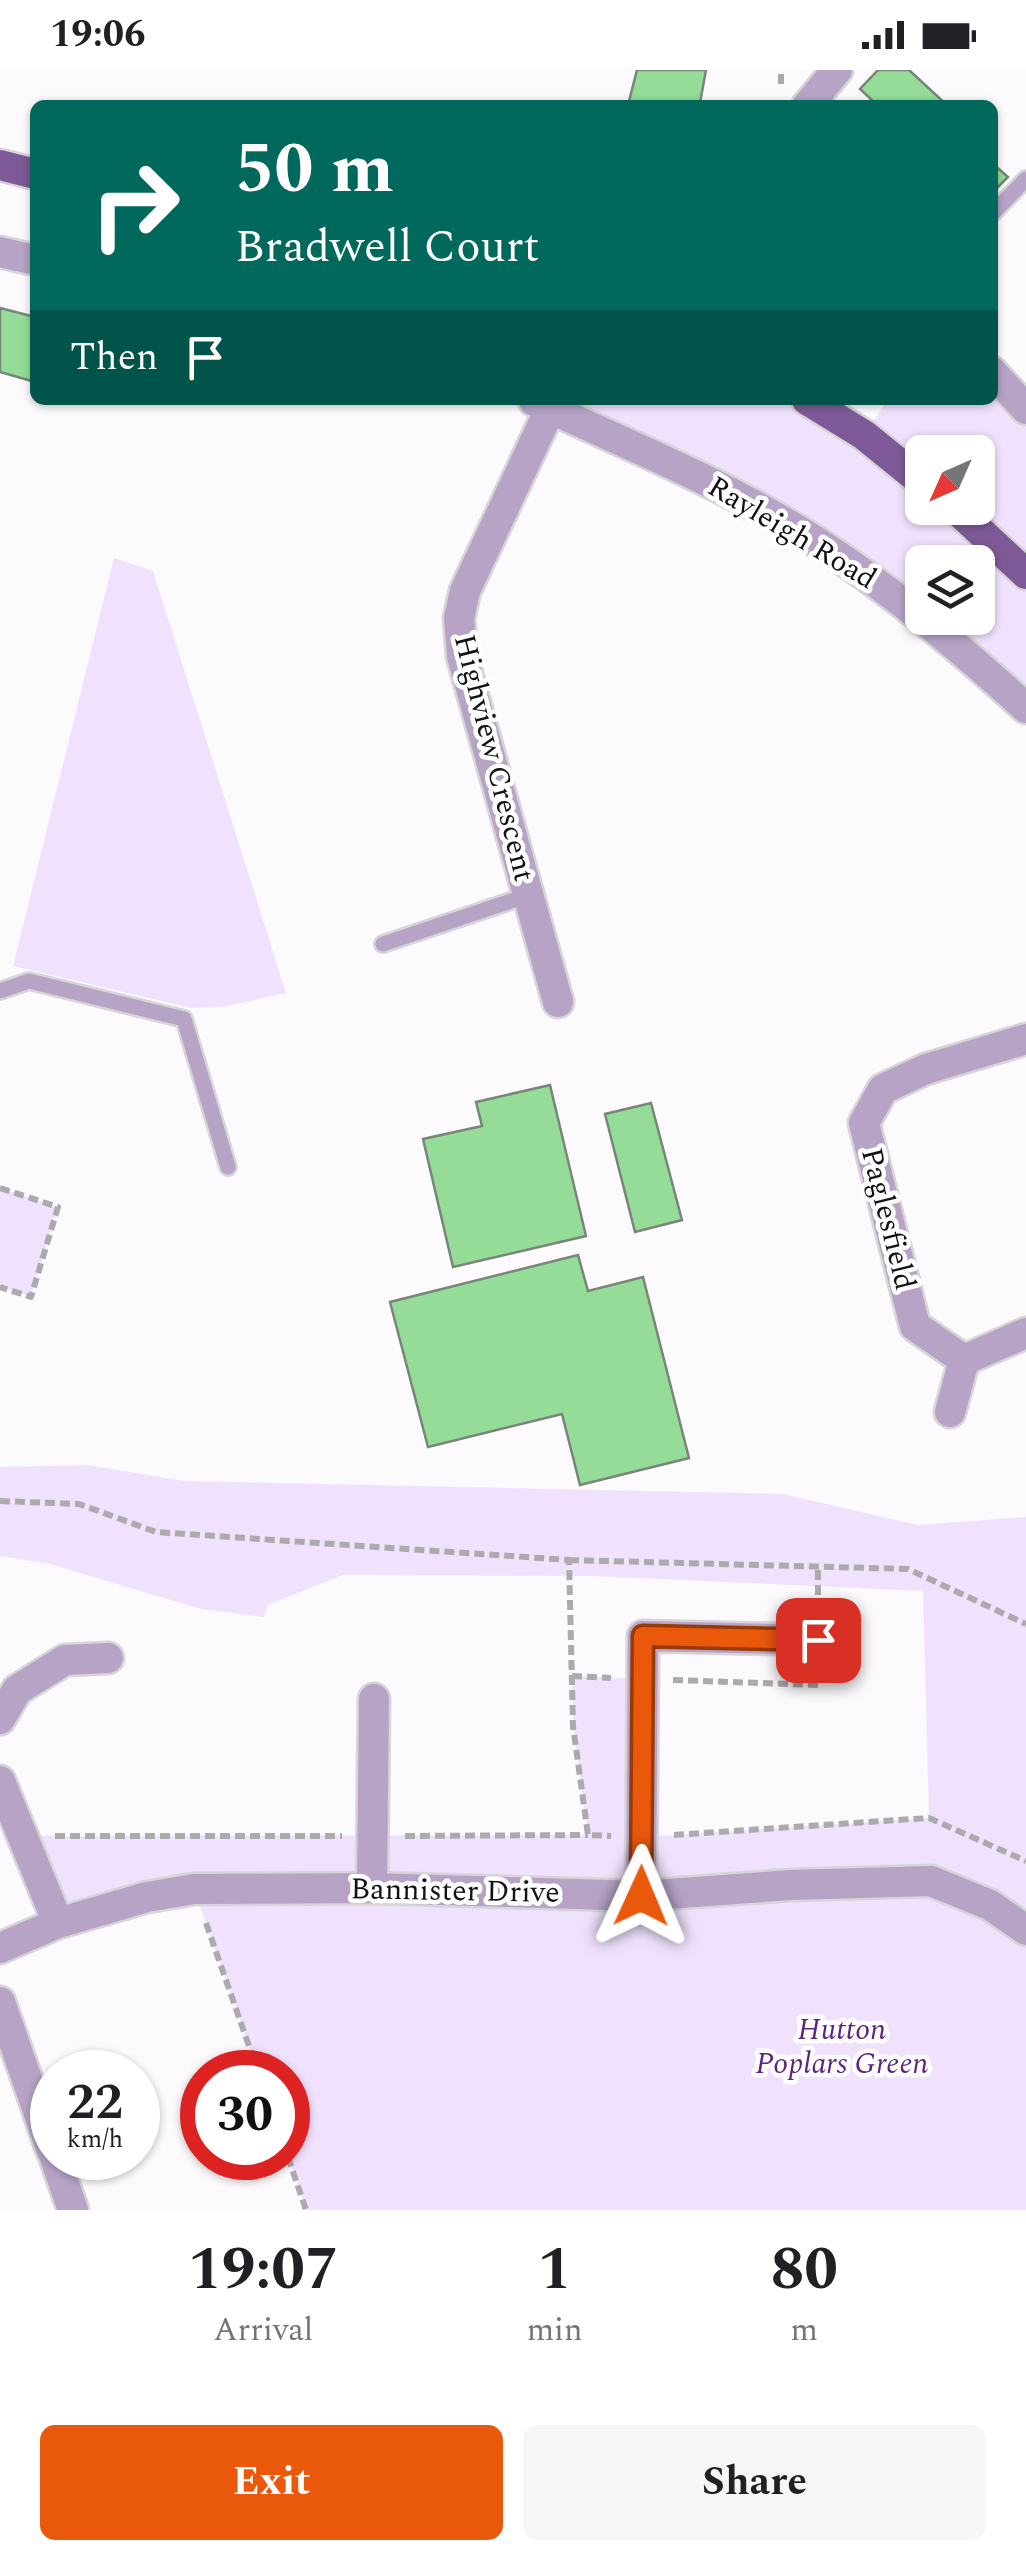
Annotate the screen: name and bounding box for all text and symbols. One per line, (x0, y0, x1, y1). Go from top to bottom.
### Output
text: 19:06 (50, 6, 145, 64)
text: 50 m (235, 117, 394, 223)
icon: right (70, 140, 200, 270)
text: Bradwell Court (235, 213, 539, 282)
text: Then (70, 329, 158, 387)
icon: arrive (178, 330, 233, 385)
north arrow (905, 435, 995, 525)
map controls (905, 435, 995, 635)
street label: Rayleigh Road (699, 464, 885, 602)
button: layers (905, 545, 995, 635)
street label: Highview Crescent (441, 629, 547, 887)
street label: Paglesfield (848, 1143, 928, 1295)
pin (776, 1598, 861, 1683)
icon: arrive (791, 1613, 846, 1668)
position arrow (589, 1844, 693, 1948)
street label: Bannister Drive (350, 1866, 560, 1916)
park label: Hutton Poplars Green (755, 2007, 929, 2087)
speed limit sign: 30 (180, 2050, 310, 2180)
text: 22 (67, 2065, 123, 2141)
text: km/h (67, 2121, 123, 2159)
text: 19:07 (188, 2224, 339, 2316)
text: 1 (538, 2224, 572, 2316)
text: 80 (771, 2224, 838, 2316)
text: Arrival (213, 2306, 313, 2355)
text: min (527, 2306, 583, 2355)
text: m (791, 2306, 818, 2355)
button: Exit (40, 2425, 503, 2540)
button: Share (523, 2425, 986, 2540)

